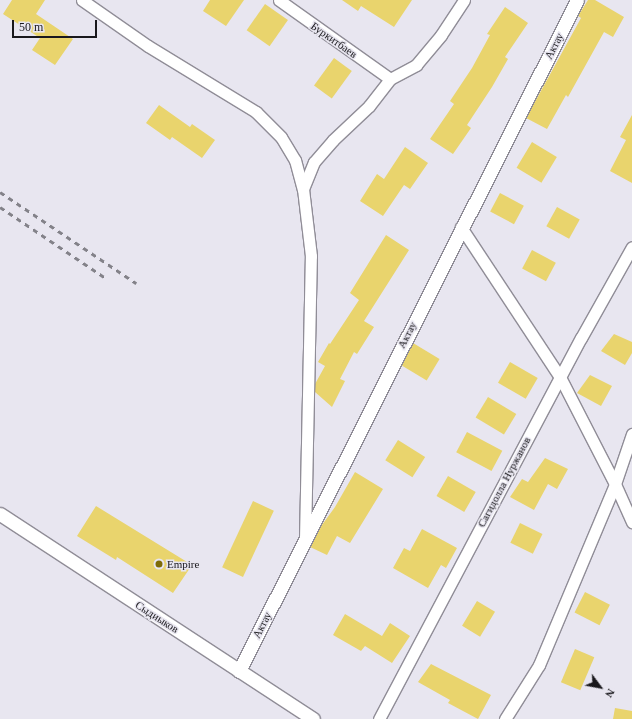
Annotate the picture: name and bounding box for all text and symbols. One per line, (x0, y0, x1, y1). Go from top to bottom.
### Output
scale bar (14, 12, 99, 38)
street label: Буркитбаев (308, 19, 360, 61)
text: 50 m (19, 20, 43, 34)
street label: Актау (542, 31, 566, 61)
street label: Актау (395, 320, 419, 350)
street label: Сагидолла Нуржанов (475, 435, 533, 529)
place label: Empire (167, 557, 199, 571)
marker: Empire (154, 559, 164, 569)
street label: Сыдиыков (133, 598, 181, 636)
street label: Актау (250, 610, 274, 640)
north arrow (580, 667, 620, 707)
text: N (603, 687, 617, 700)

